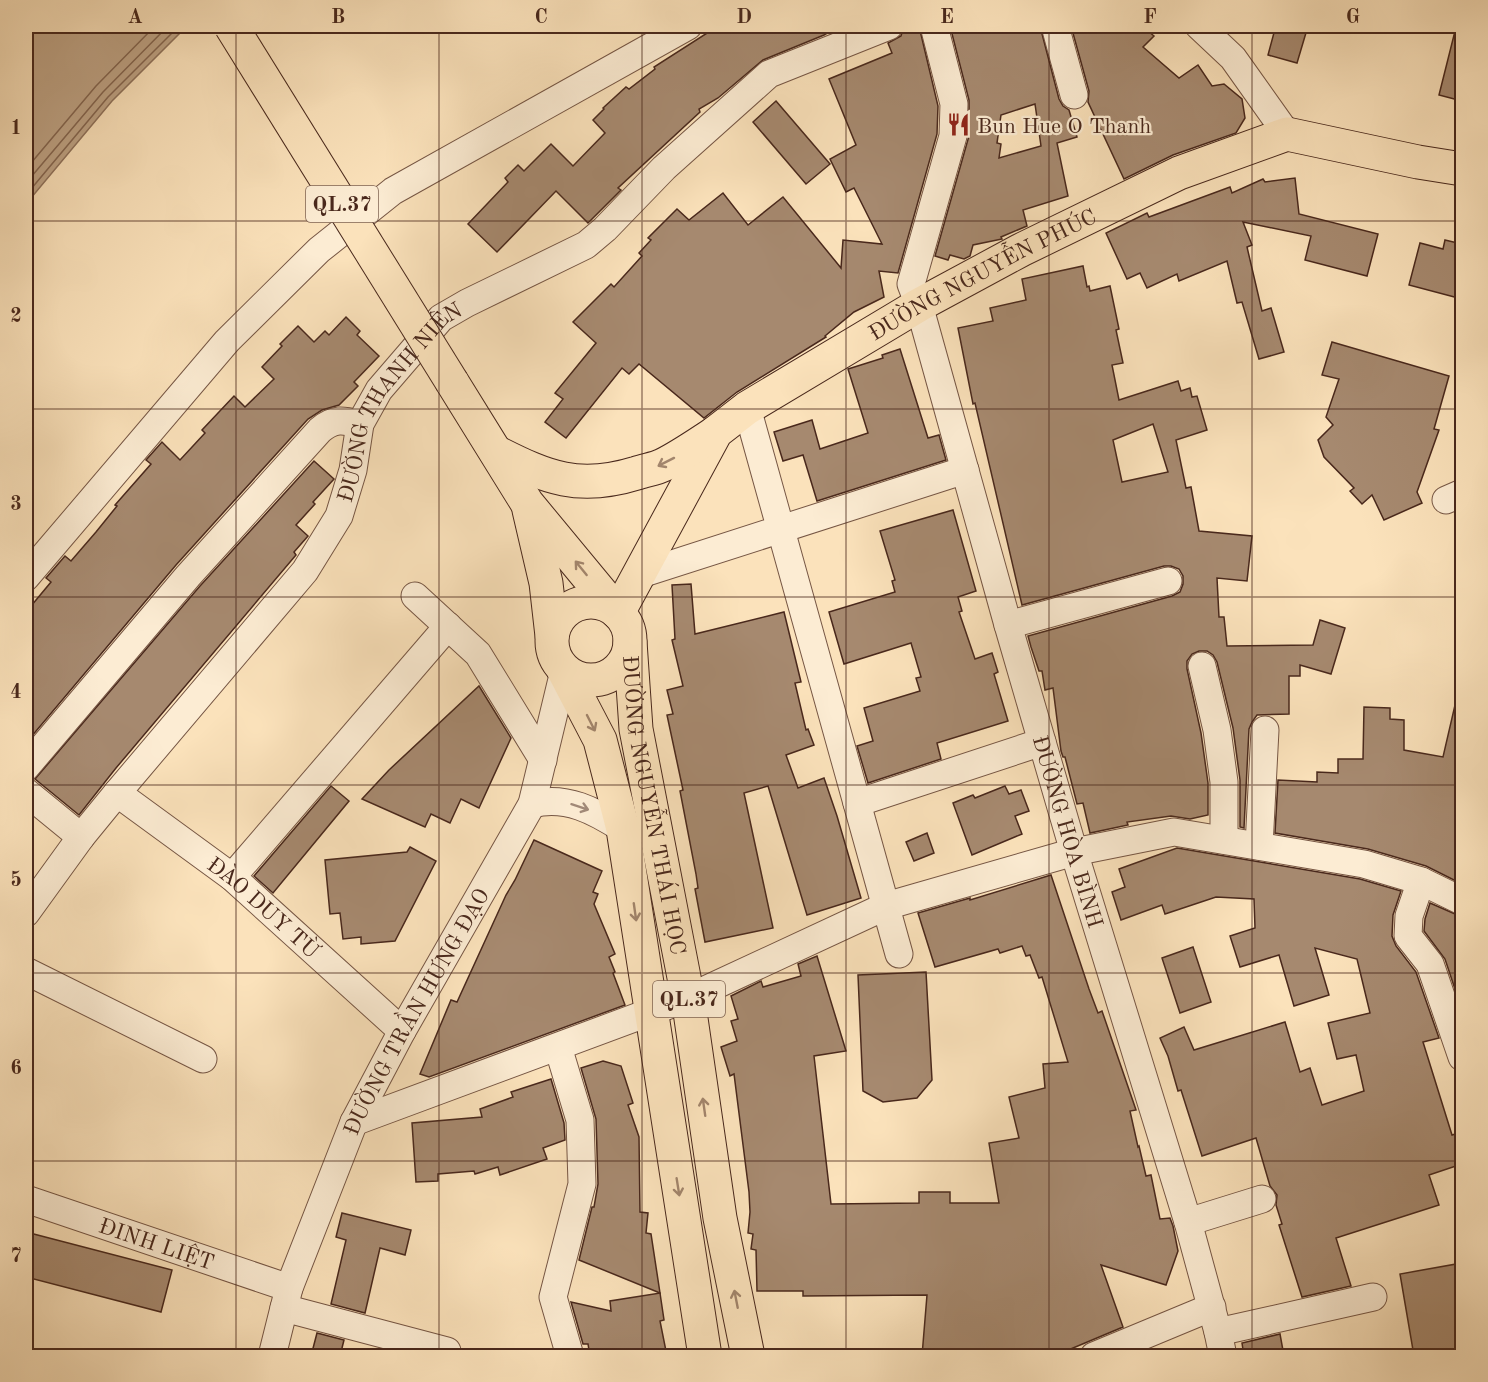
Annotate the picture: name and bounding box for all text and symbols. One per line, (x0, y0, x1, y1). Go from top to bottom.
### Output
text: A (127, 8, 143, 28)
text: B (331, 8, 345, 28)
text: C (534, 8, 548, 28)
text: D (736, 8, 752, 28)
text: E (940, 8, 954, 28)
text: F (1143, 8, 1157, 28)
text: G (1346, 8, 1360, 28)
restaurant icon: Bun Hue O Thanh (946, 112, 972, 138)
place label: Bun Hue O Thanh (977, 116, 1151, 138)
text: 1 (10, 119, 22, 139)
road number: QL.37 (306, 186, 378, 222)
street label: ĐƯỜNG NGUYỄN PHÚC (865, 206, 1100, 345)
street label: ĐƯỜNG THANH NIÊN (335, 299, 466, 505)
text: 2 (10, 307, 22, 327)
one-way arrow (658, 456, 675, 468)
text: 3 (10, 495, 22, 515)
one-way arrow (574, 561, 588, 576)
street label: ĐƯỜNG NGUYỄN THÁI HỌC (618, 655, 688, 957)
text: 4 (10, 683, 22, 703)
one-way arrow (586, 713, 597, 731)
street label: ĐƯỜNG HÒA BÌNH (1028, 733, 1106, 931)
one-way arrow (570, 802, 589, 813)
street label: ĐÀO DUY TỪ (202, 854, 326, 964)
text: 5 (10, 870, 22, 891)
street label: ĐƯỜNG TRẦN HƯNG ĐẠO (341, 885, 494, 1139)
one-way arrow (630, 901, 641, 921)
road number: QL.37 (653, 981, 725, 1017)
text: 6 (10, 1059, 22, 1079)
one-way arrow (699, 1098, 710, 1117)
one-way arrow (673, 1177, 684, 1197)
street label: ĐINH LIỆT (96, 1215, 217, 1275)
text: 7 (10, 1247, 22, 1267)
one-way arrow (730, 1290, 741, 1309)

